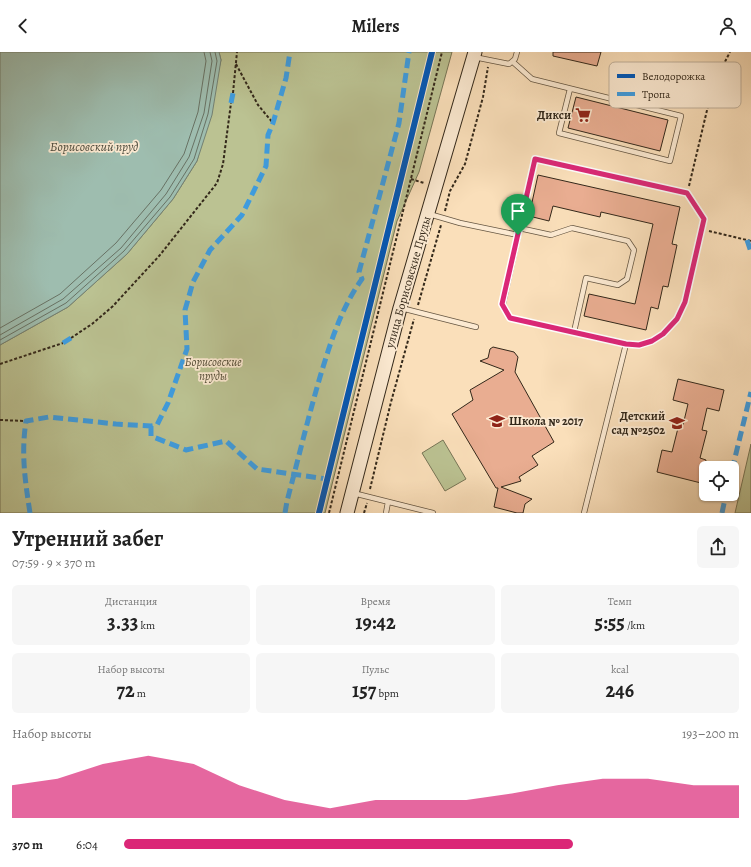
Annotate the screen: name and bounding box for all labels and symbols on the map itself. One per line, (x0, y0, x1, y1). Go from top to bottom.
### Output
legend (609, 62, 741, 108)
text: Велодорожка (642, 69, 706, 84)
text: Тропа (642, 87, 671, 102)
supermarket icon: Дикси (574, 106, 592, 124)
place label: Дикси (537, 107, 571, 123)
water label: Борисовский пруд (50, 138, 138, 155)
pin (501, 194, 535, 235)
street label: улица Борисовские Пруды (381, 214, 435, 351)
park label: Борисовские пруды (184, 354, 242, 384)
place label: Детский сад №2502 (611, 408, 665, 438)
school or university icon: Школа № 2017 (488, 412, 506, 430)
place label: Школа № 2017 (509, 413, 584, 429)
school or university icon: Детский сад №2502 (668, 414, 686, 432)

